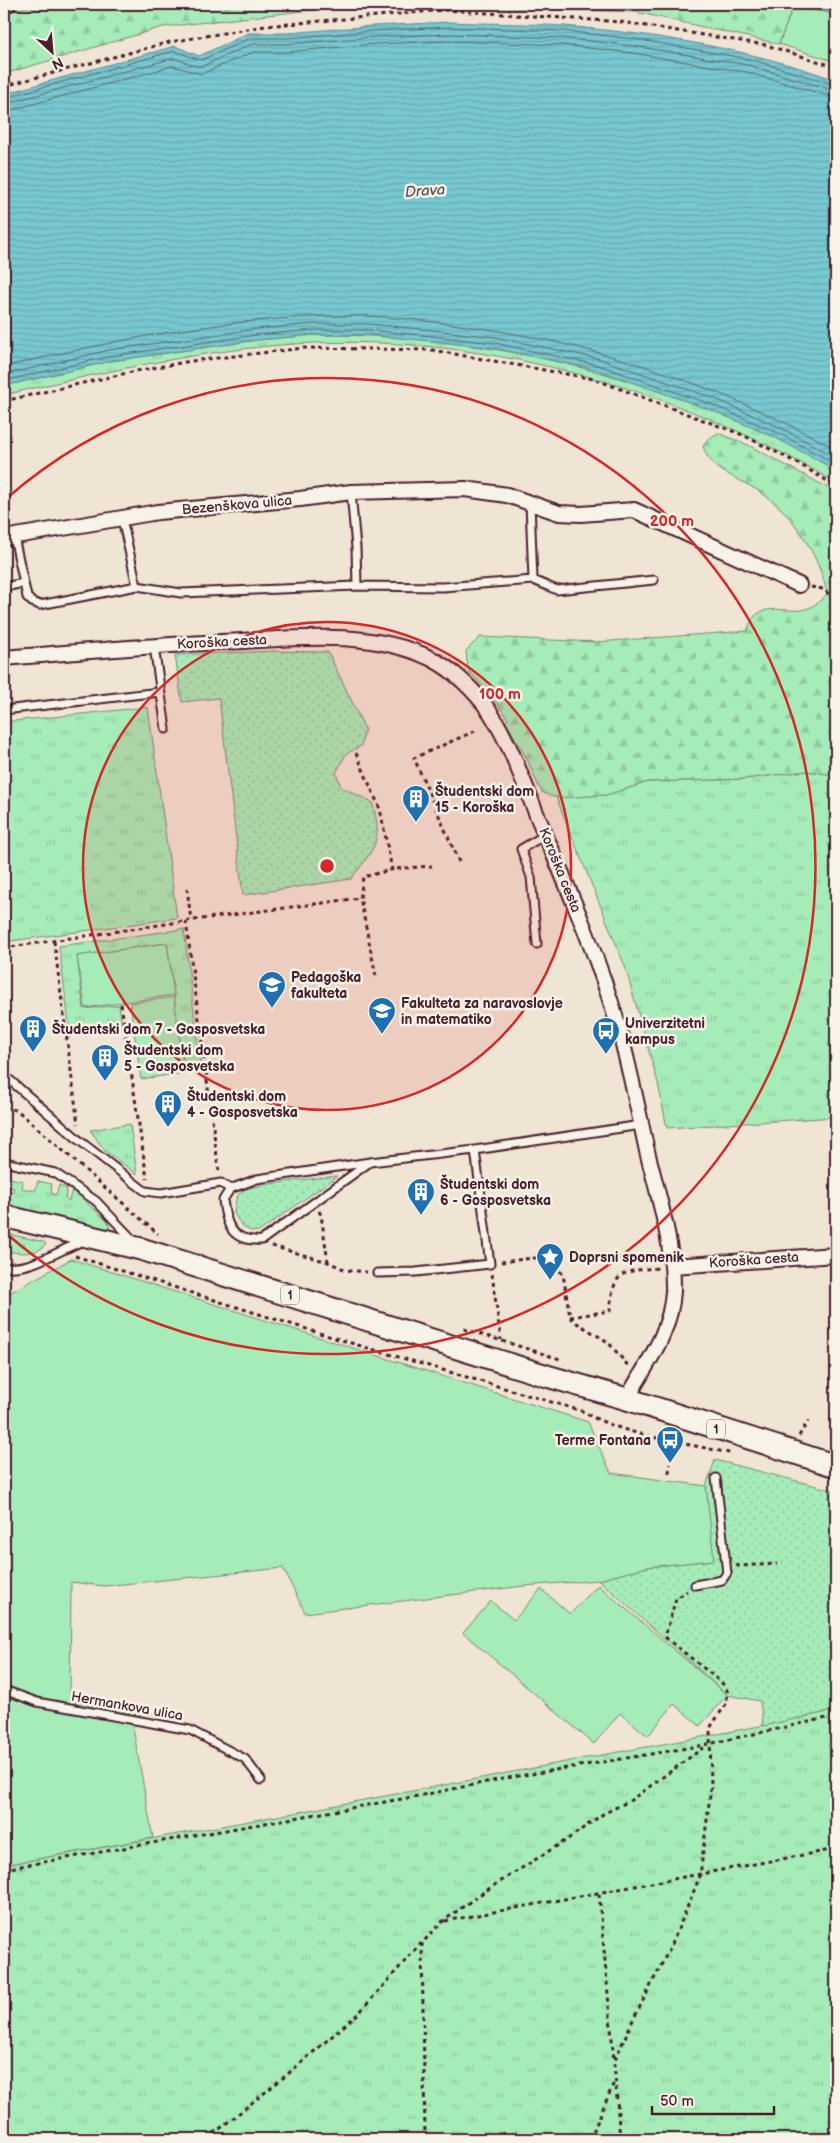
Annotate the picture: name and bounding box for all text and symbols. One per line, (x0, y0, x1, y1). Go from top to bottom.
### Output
north arrow (28, 28, 78, 78)
text: N (49, 53, 66, 73)
water label: Drava (404, 180, 446, 202)
street label: Bezenškova ulica (181, 492, 293, 518)
text: 200 m (650, 512, 694, 531)
street label: Koroška cesta (177, 631, 268, 653)
text: 100 m (479, 685, 521, 704)
place label: Študentski dom 15 - Koroška (435, 781, 534, 816)
building icon: Študentski dom 15 - Koroška (401, 784, 431, 823)
street label: Koroška cesta (535, 825, 585, 915)
centre of rings (318, 857, 336, 875)
place label: Pedagoška fakulteta (291, 969, 361, 1002)
school or university icon: Pedagoška fakulteta (257, 970, 287, 1009)
place label: Fakulteta za naravoslovje in matematiko (401, 995, 563, 1028)
school or university icon: Fakulteta za naravoslovje in matematiko (367, 996, 397, 1035)
building icon: Študentski dom 7 - Gosposvetska (18, 1014, 48, 1053)
place label: Univerzitetni kampus (625, 1015, 705, 1048)
bus stop icon: Univerzitetni kampus (591, 1016, 621, 1055)
place label: Študentski dom 7 - Gosposvetska (52, 1019, 265, 1038)
place label: Študentski dom 5 - Gosposvetska (124, 1040, 235, 1075)
building icon: Študentski dom 5 - Gosposvetska (90, 1043, 120, 1082)
place label: Študentski dom 4 - Gosposvetska (187, 1086, 298, 1121)
building icon: Študentski dom 4 - Gosposvetska (153, 1089, 183, 1128)
place label: Študentski dom 6 - Gosposvetska (440, 1174, 551, 1209)
building icon: Študentski dom 6 - Gosposvetska (406, 1177, 436, 1216)
place icon: Doprsni spomenik (535, 1242, 565, 1281)
street label: Koroška cesta (708, 1248, 800, 1272)
place label: Doprsni spomenik (569, 1249, 684, 1266)
road number: 1 (281, 1286, 299, 1304)
road number: 1 (707, 1420, 725, 1438)
bus stop icon: Terme Fontana (655, 1425, 685, 1464)
place label: Terme Fontana (555, 1432, 651, 1449)
street label: Hermankova ulica (70, 1688, 184, 1724)
scale bar (652, 2083, 775, 2115)
text: 50 m (660, 2092, 694, 2111)

